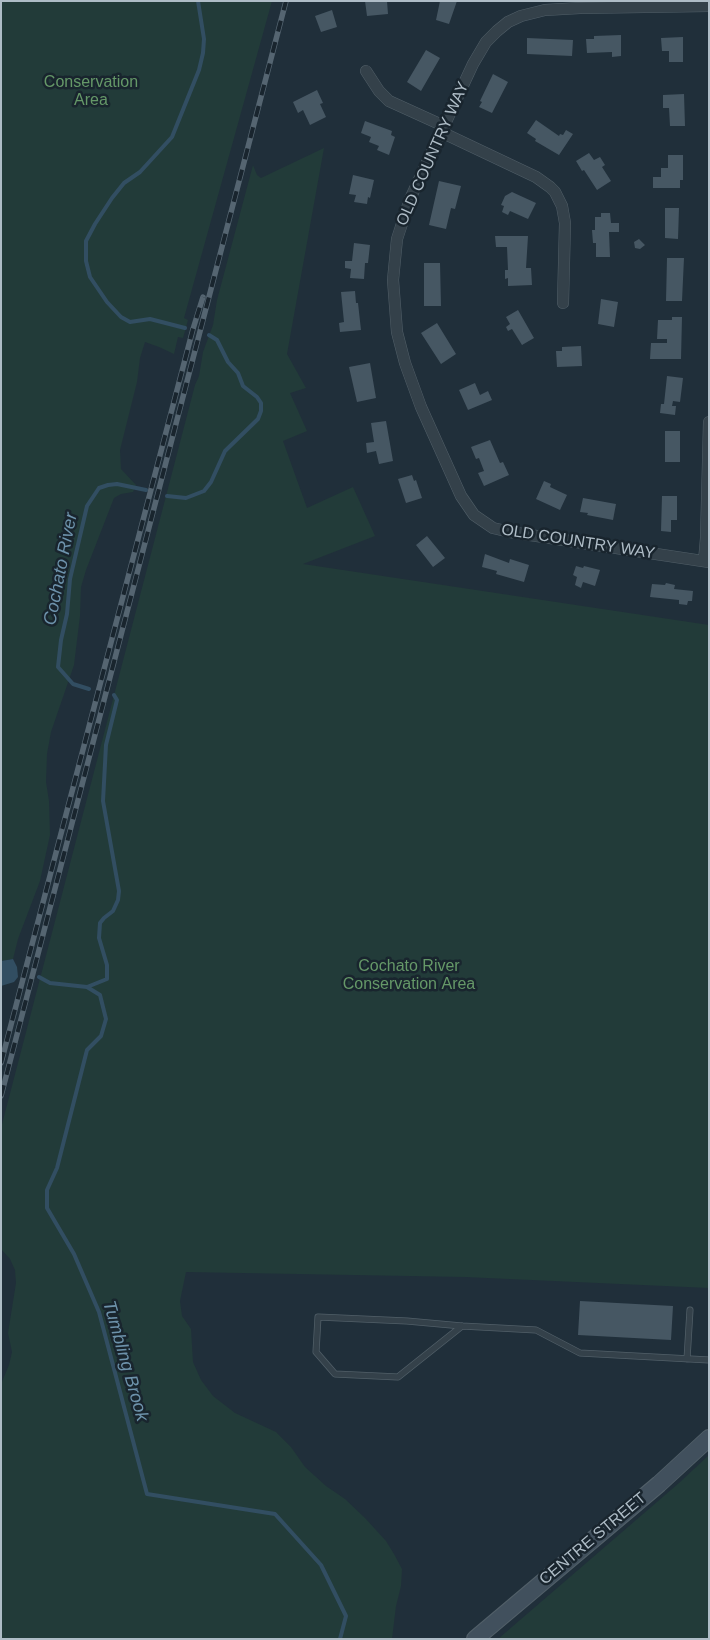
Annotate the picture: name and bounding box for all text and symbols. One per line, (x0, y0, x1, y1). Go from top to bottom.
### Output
park label: Conservation Area (44, 73, 138, 111)
street label: OLD COUNTRY WAY (393, 79, 473, 229)
water label: Cochato River (40, 511, 82, 627)
street label: OLD COUNTRY WAY (500, 520, 656, 564)
park label: Cochato River Conservation Area (343, 957, 475, 995)
water label: Tumbling Brook (97, 1298, 153, 1424)
street label: CENTRE STREET (536, 1489, 650, 1589)

